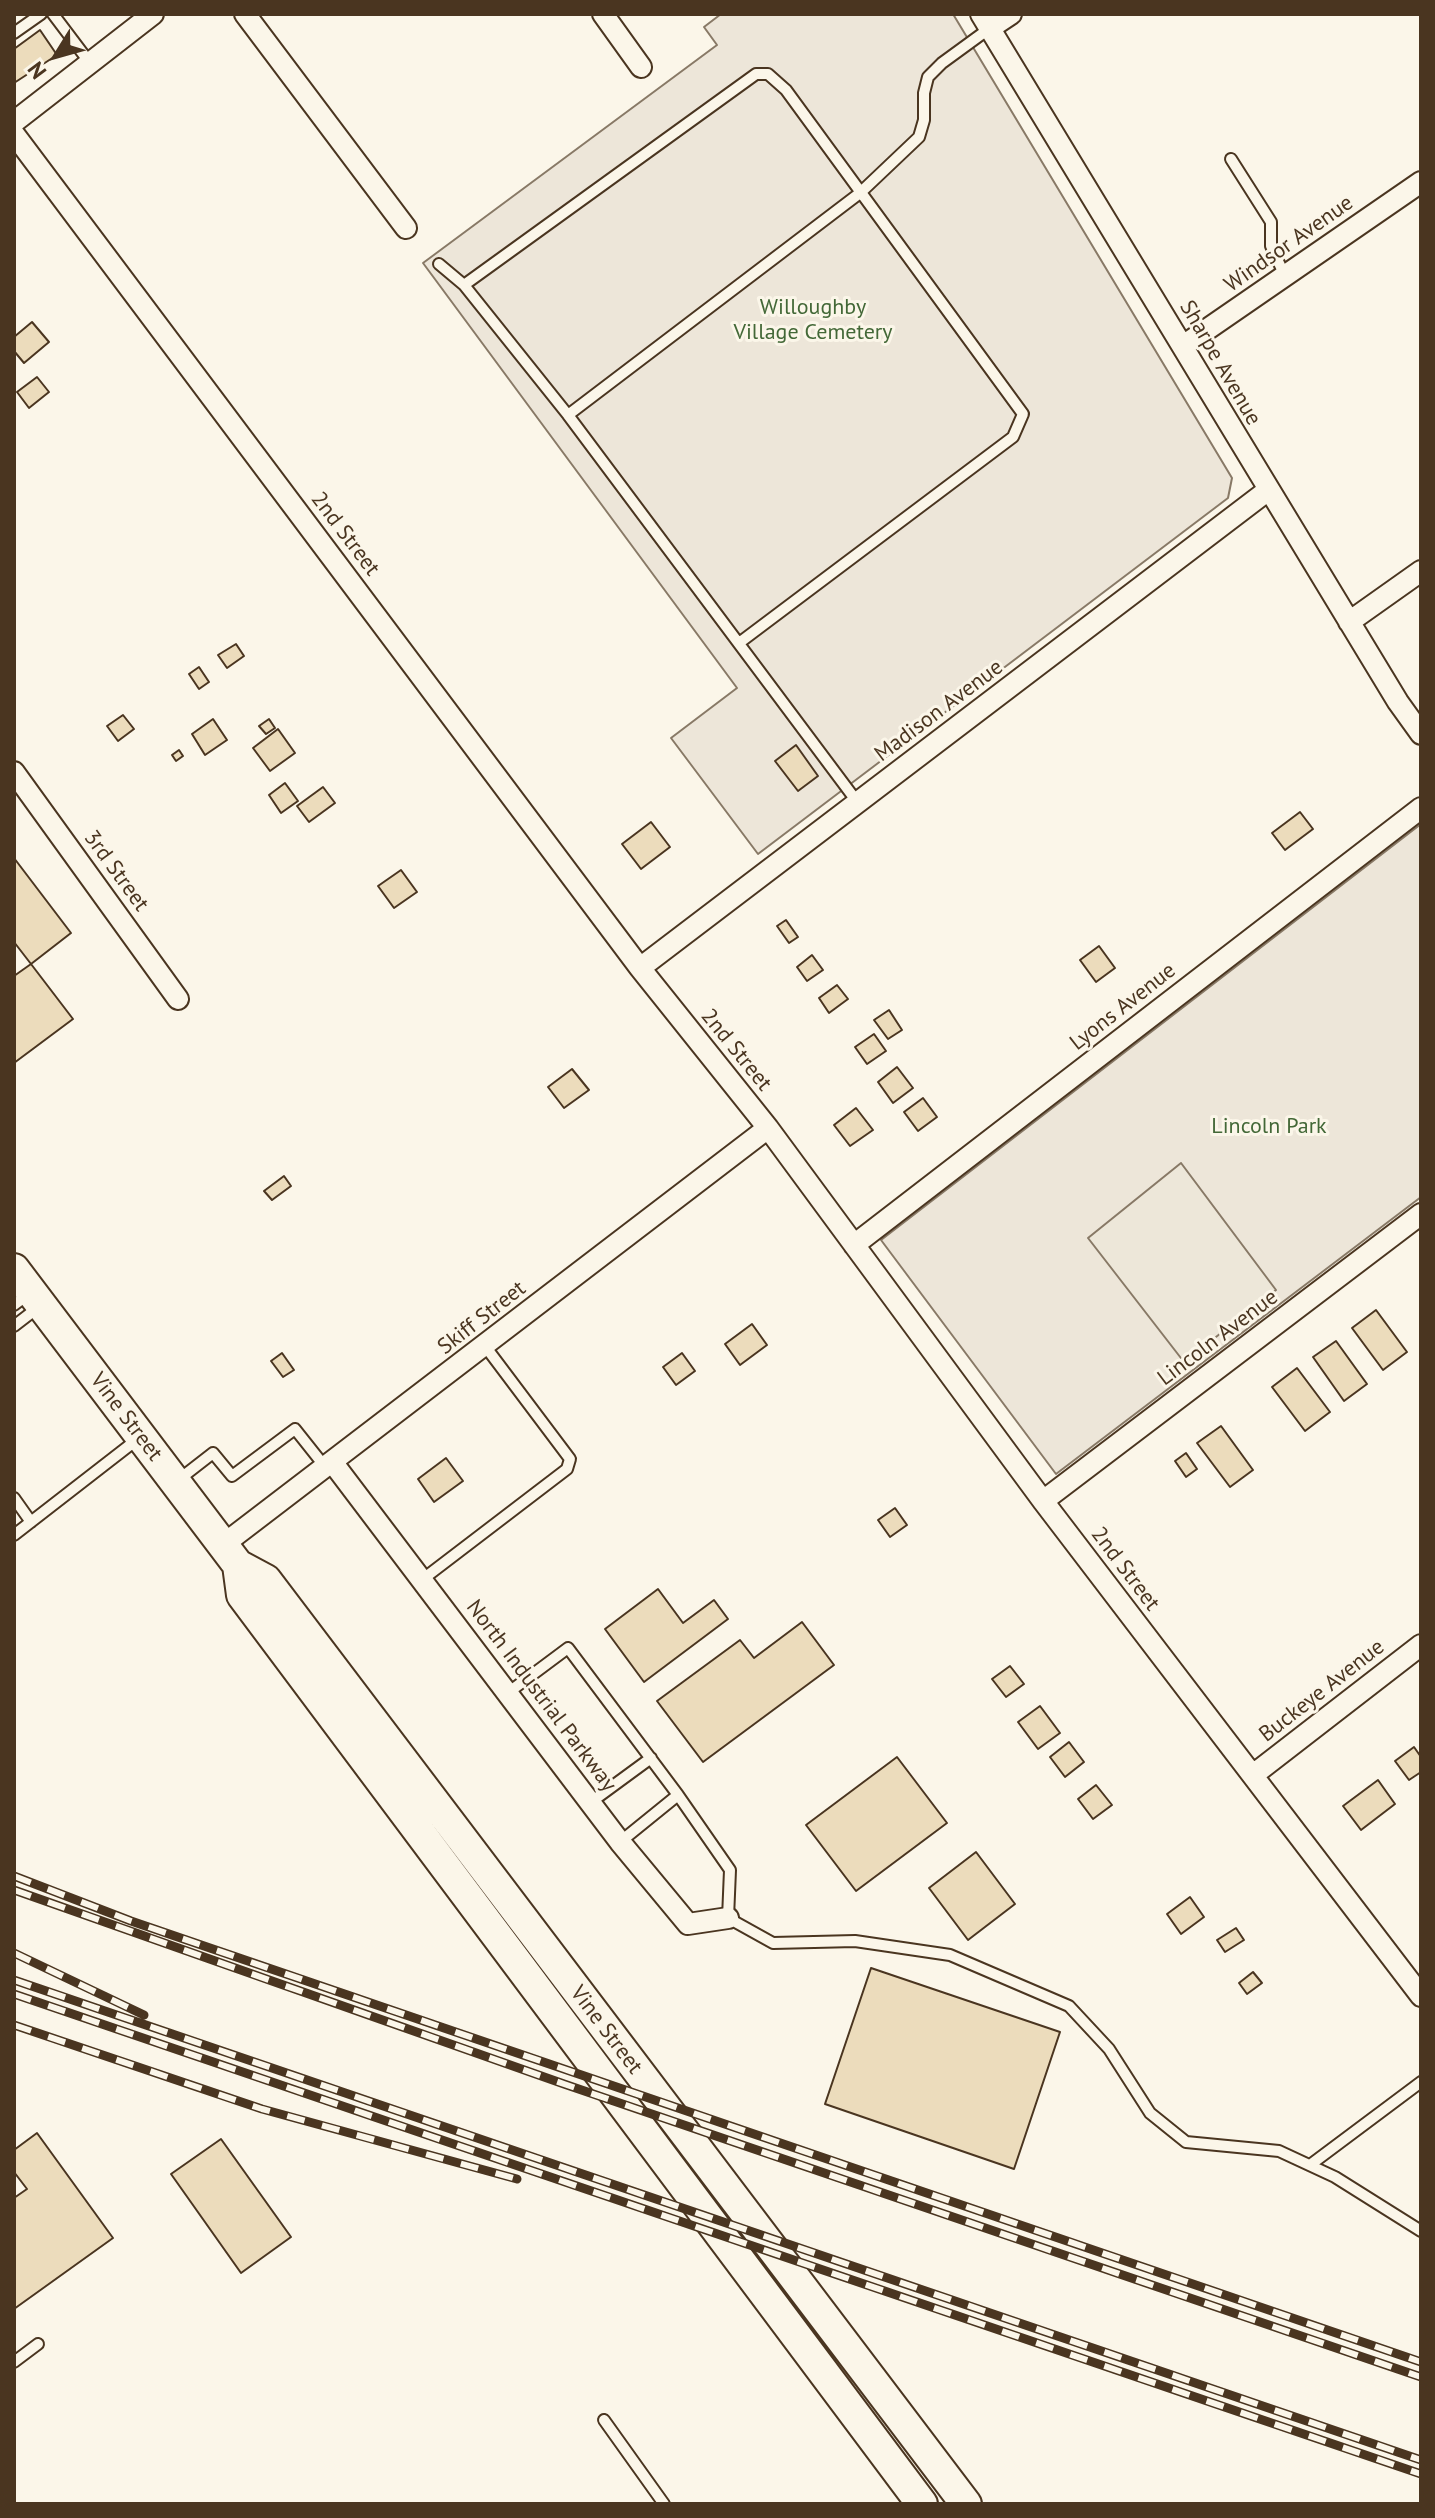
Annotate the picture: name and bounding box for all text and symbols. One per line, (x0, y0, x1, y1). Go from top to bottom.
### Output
north arrow (16, 16, 96, 96)
text: N (21, 56, 52, 85)
street label: Windsor Avenue (1220, 190, 1358, 298)
park label: Willoughby Village Cemetery (733, 295, 893, 346)
street label: Sharpe Avenue (1174, 296, 1266, 430)
street label: 2nd Street (305, 487, 385, 581)
street label: Madison Avenue (870, 654, 1008, 768)
street label: 3rd Street (78, 825, 154, 917)
street label: Lyons Avenue (1065, 958, 1181, 1056)
street label: 2nd Street (695, 1004, 777, 1096)
park label: Lincoln Park (1211, 1114, 1327, 1140)
street label: Skiff Street (433, 1276, 531, 1360)
street label: Lincoln Avenue (1153, 1284, 1283, 1392)
street label: Vine Street (84, 1368, 168, 1466)
street label: 2nd Street (1085, 1522, 1165, 1616)
street label: North Industrial Parkway (460, 1595, 622, 1797)
street label: Buckeye Avenue (1254, 1634, 1390, 1748)
street label: Vine Street (564, 1981, 648, 2079)

